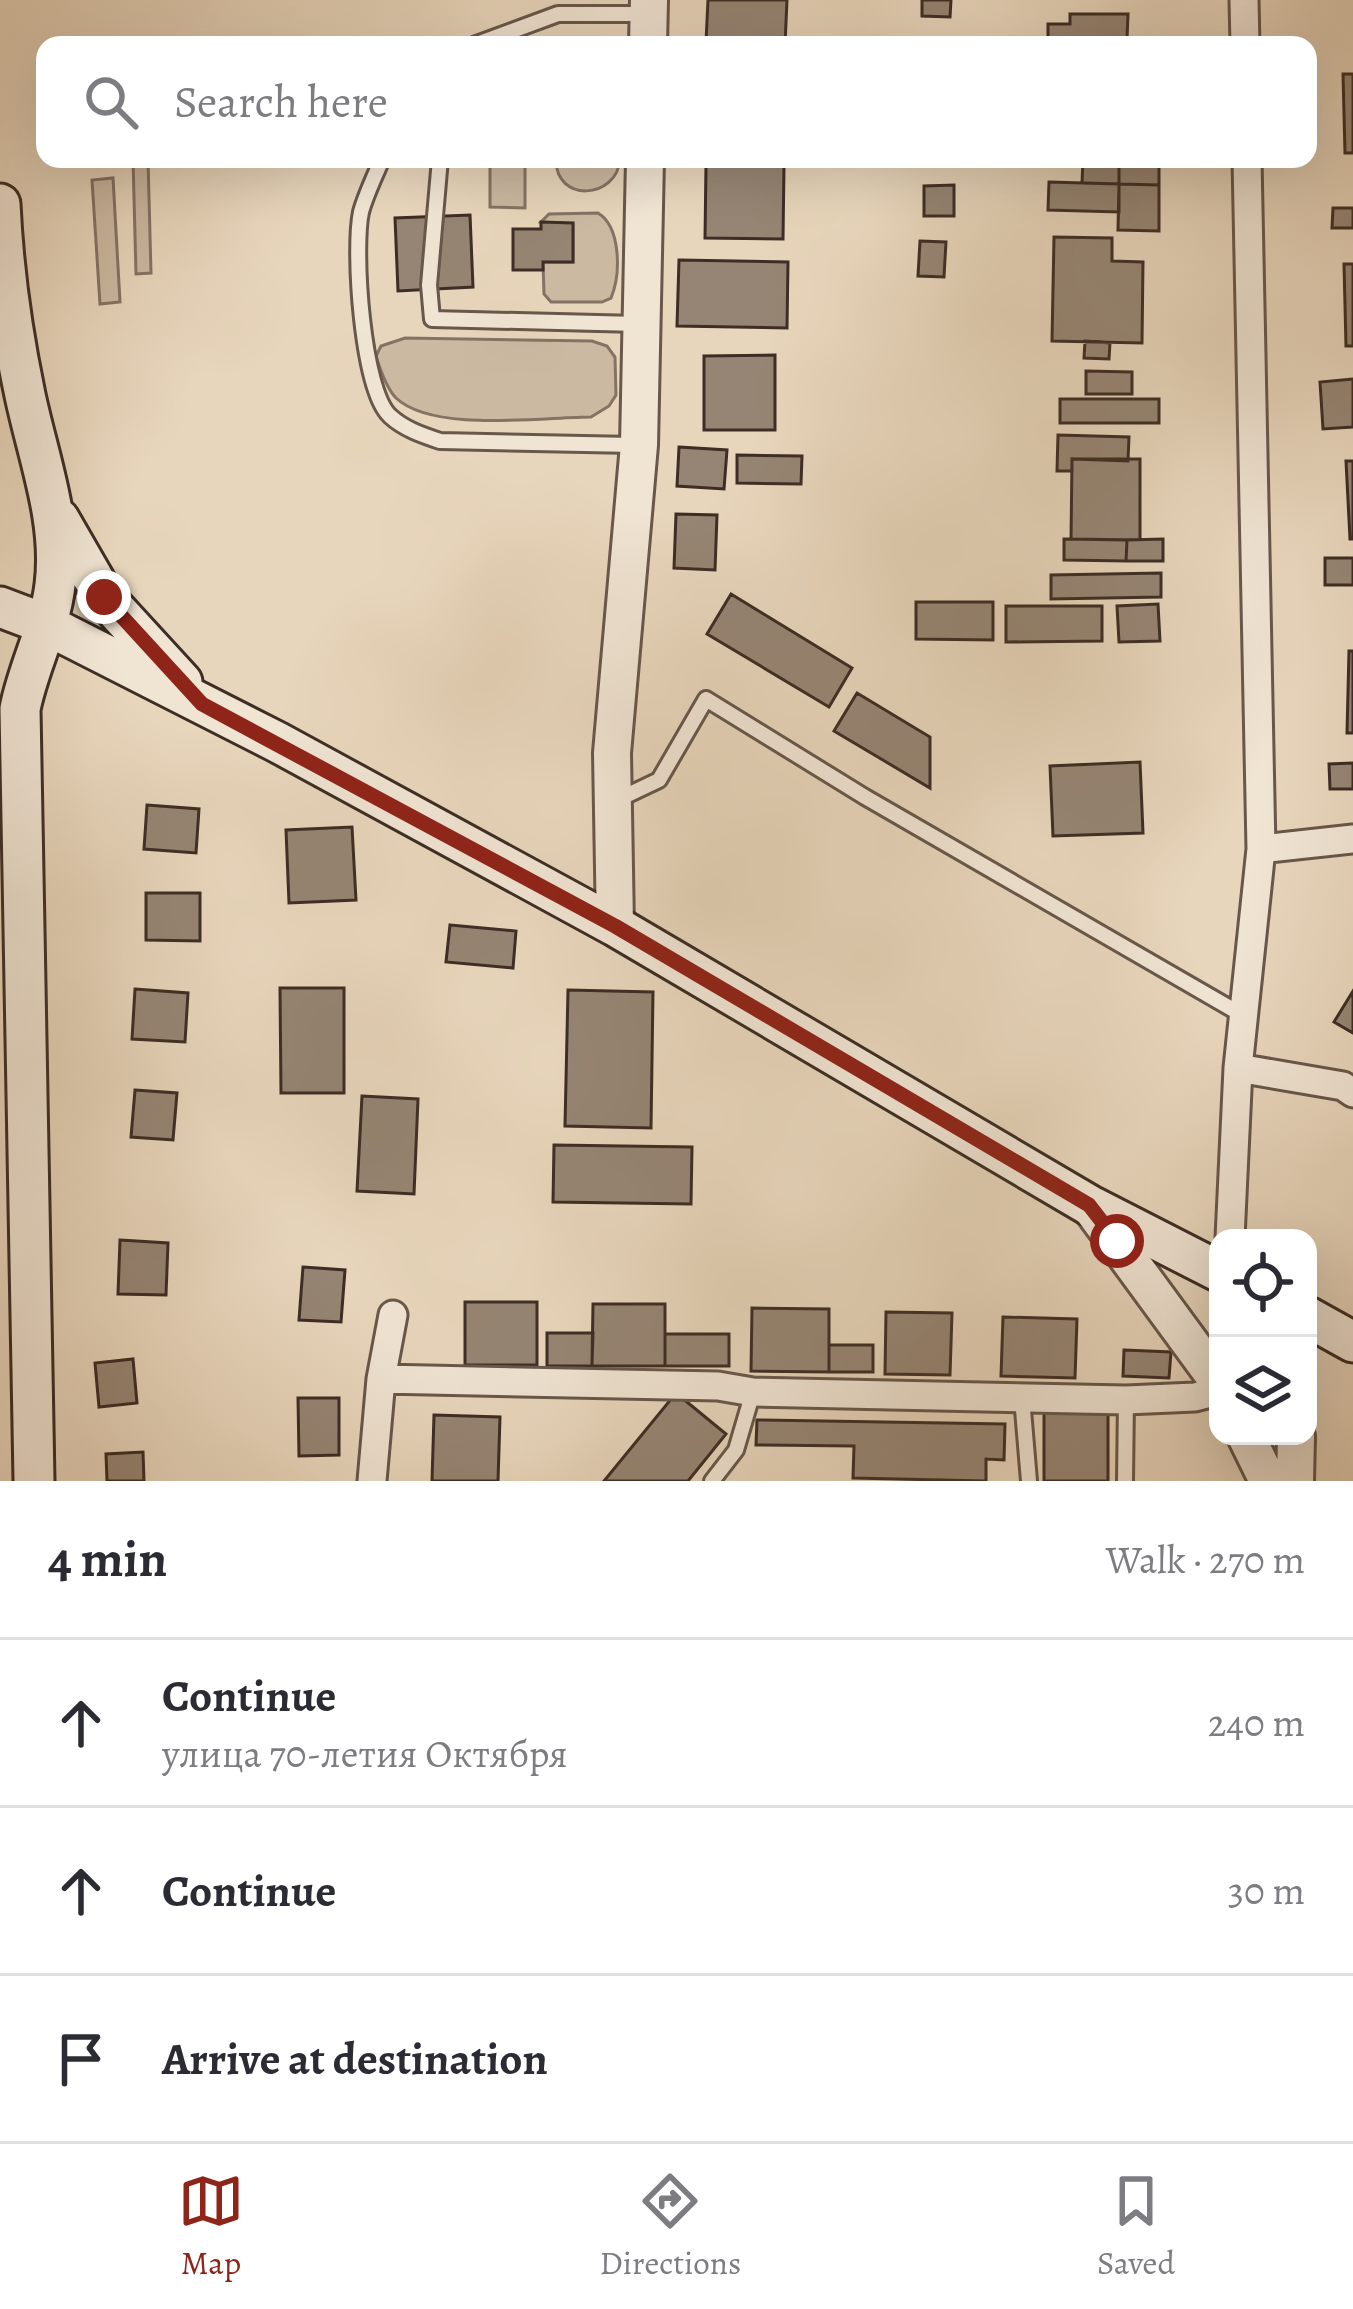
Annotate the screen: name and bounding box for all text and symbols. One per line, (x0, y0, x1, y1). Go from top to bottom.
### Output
search box (36, 36, 1317, 168)
icon: search (78, 69, 144, 135)
text: Search here (174, 71, 388, 133)
route end (77, 570, 131, 624)
route start (1090, 1214, 1144, 1268)
map controls (1209, 1229, 1317, 1445)
button: locate (1209, 1229, 1317, 1337)
button: layers (1209, 1337, 1317, 1445)
text: 4 min (48, 1524, 167, 1594)
text: Walk · 270 m (1106, 1533, 1305, 1586)
text: Continue (162, 1665, 336, 1727)
icon: ahead (48, 1690, 114, 1756)
text: 240 m (1208, 1696, 1305, 1749)
text: улица 70-летия Октября (162, 1727, 568, 1780)
icon: ahead (48, 1858, 114, 1924)
text: Continue (162, 1860, 336, 1922)
text: 30 m (1228, 1864, 1305, 1917)
icon: arrive (48, 2026, 114, 2092)
text: Arrive at destination (162, 2028, 548, 2090)
tab: Map (178, 2168, 244, 2285)
tab: Directions (600, 2168, 741, 2285)
tab: Saved (1097, 2168, 1175, 2285)

